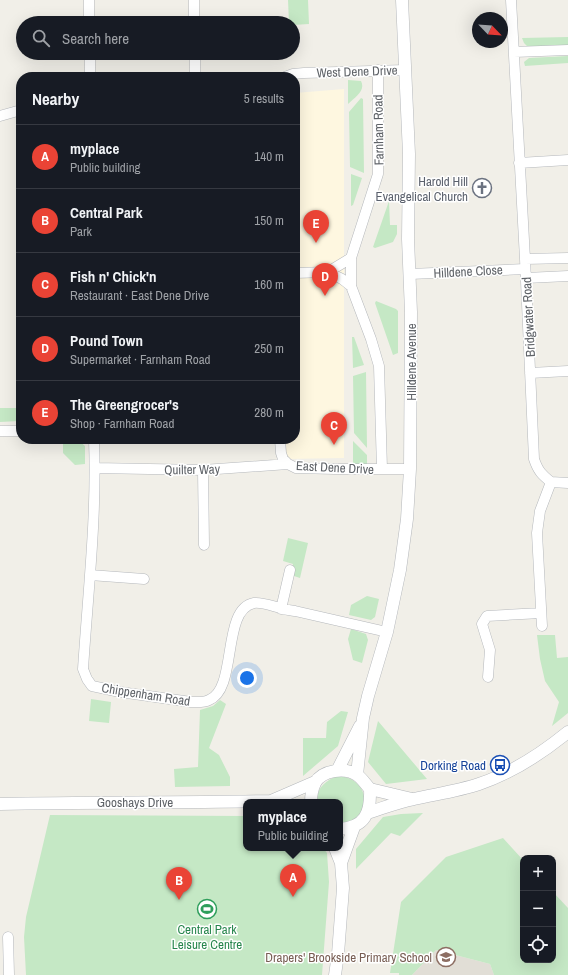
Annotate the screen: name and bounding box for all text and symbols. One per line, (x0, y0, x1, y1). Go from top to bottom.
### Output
north arrow (472, 12, 508, 48)
search box (16, 16, 300, 60)
icon: search (30, 27, 52, 49)
text: Search here (62, 28, 129, 49)
street label: West Dene Drive (316, 62, 398, 81)
text: Nearby (32, 87, 79, 110)
text: 5 results (244, 90, 284, 107)
street label: Farnham Road (369, 94, 388, 165)
text: myplace (70, 138, 119, 159)
text: A (41, 148, 49, 165)
text: 140 m (254, 148, 284, 165)
text: Public building (70, 159, 141, 176)
place label: Harold Hill Evangelical Church (376, 173, 468, 205)
church icon: Harold Hill Evangelical Church (471, 177, 493, 199)
text: Central Park (70, 202, 142, 223)
pin: E (303, 210, 329, 243)
text: B (41, 212, 49, 229)
text: 150 m (254, 212, 284, 229)
text: Park (70, 223, 92, 240)
street label: Hilldene Close (433, 261, 503, 282)
pin: D (312, 263, 338, 296)
text: Fish n' Chick'n (70, 266, 157, 287)
text: C (41, 276, 49, 293)
text: 160 m (254, 276, 284, 293)
street label: Bridgwater Road (518, 277, 539, 357)
text: Restaurant · East Dene Drive (70, 287, 209, 304)
street label: Hilldene Avenue (403, 323, 420, 401)
text: Pound Town (70, 330, 143, 351)
text: D (41, 340, 49, 357)
text: 250 m (254, 340, 284, 357)
text: Supermarket · Farnham Road (70, 351, 211, 368)
text: The Greengrocer's (70, 394, 179, 415)
text: E (41, 404, 49, 421)
text: 280 m (254, 404, 284, 421)
pin: C (321, 412, 347, 445)
text: Shop · Farnham Road (70, 415, 174, 432)
street label: East Dene Drive (295, 457, 375, 478)
street label: Quilter Way (164, 461, 221, 478)
your location (237, 668, 257, 688)
street label: Chippenham Road (100, 679, 192, 710)
bus stop icon: Dorking Road (489, 754, 511, 776)
place label: Dorking Road (420, 757, 486, 774)
street label: Gooshays Drive (97, 794, 173, 811)
popup (243, 799, 343, 851)
text: myplace (258, 806, 307, 827)
text: Public building (258, 827, 328, 844)
map controls (520, 855, 556, 963)
button: + (520, 855, 556, 891)
pin: A (280, 864, 306, 897)
pin: B (166, 867, 192, 900)
button: − (520, 891, 556, 927)
sports icon: Central Park Leisure Centre (196, 898, 218, 920)
place label: Central Park Leisure Centre (172, 921, 242, 953)
button: locate (520, 927, 556, 963)
school or university icon: Drapers' Brookside Primary School (435, 946, 457, 968)
place label: Drapers' Brookside Primary School (265, 949, 432, 966)

